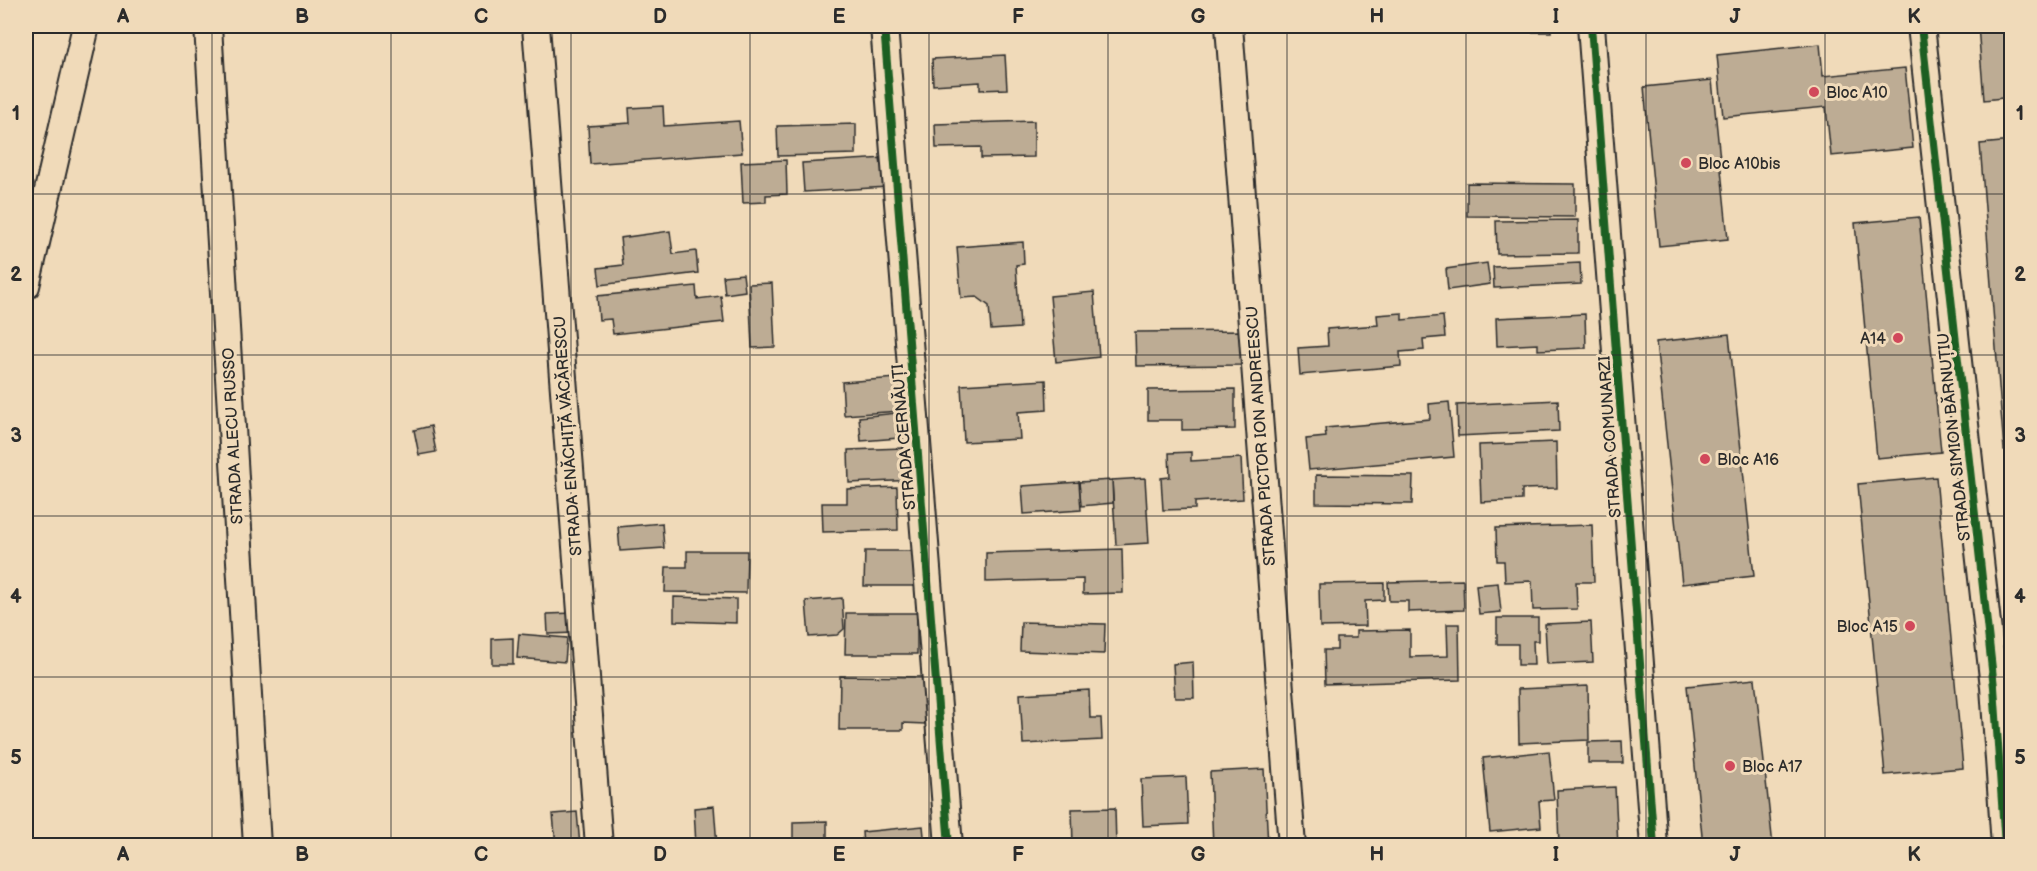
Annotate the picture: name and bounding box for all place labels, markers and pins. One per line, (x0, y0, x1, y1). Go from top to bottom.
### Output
place label: Bloc A10 (1826, 84, 1888, 103)
marker: Bloc A10 (1807, 85, 1821, 99)
place label: Bloc A10bis (1698, 155, 1780, 174)
marker: Bloc A10bis (1679, 156, 1693, 170)
place label: A14 (1860, 330, 1886, 349)
marker: A14 (1891, 331, 1905, 345)
place label: Bloc A16 (1717, 451, 1779, 470)
marker: Bloc A16 (1698, 452, 1712, 466)
place label: Bloc A15 (1837, 618, 1898, 637)
marker: Bloc A15 (1903, 619, 1917, 633)
place label: Bloc A17 (1742, 758, 1802, 777)
marker: Bloc A17 (1723, 759, 1737, 773)

